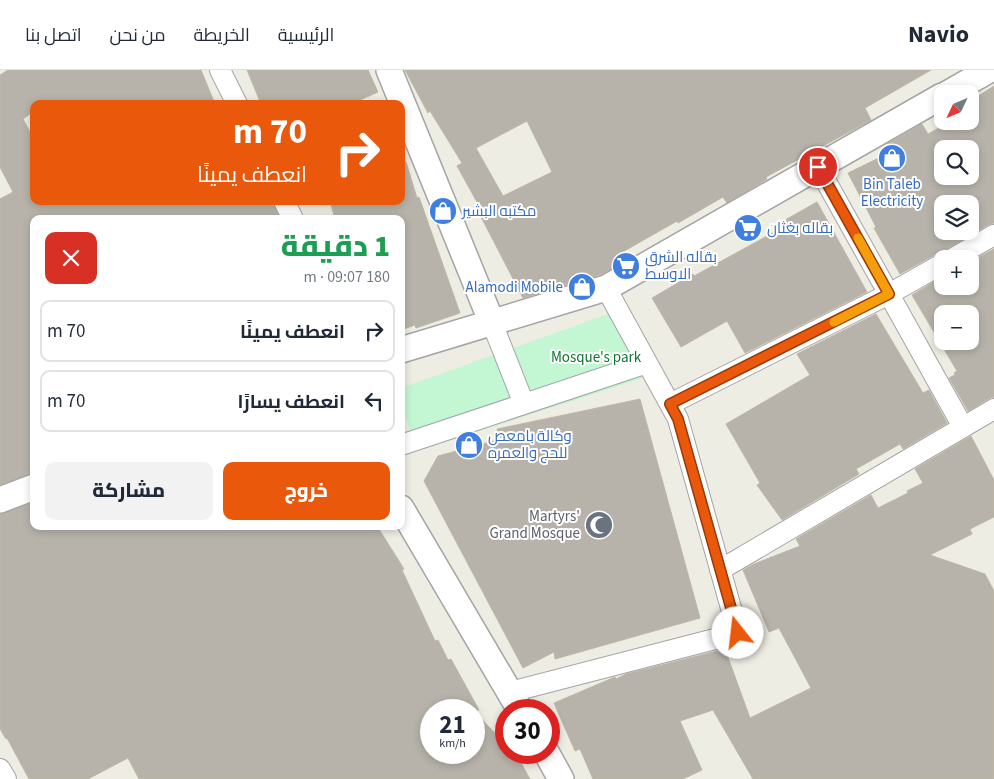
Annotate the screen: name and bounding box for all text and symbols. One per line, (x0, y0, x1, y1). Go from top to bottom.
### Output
text: Navio (908, 17, 969, 52)
text: اتصل بنا (25, 23, 82, 48)
text: من نحن (110, 23, 166, 48)
text: الخريطة (194, 23, 250, 48)
text: الرئيسية (278, 23, 334, 48)
north arrow (934, 85, 979, 130)
map controls (934, 85, 979, 350)
text: 70 m (233, 107, 307, 157)
icon: right (325, 120, 390, 185)
button: search (934, 140, 979, 185)
shop icon: Bin Taleb Electricity (877, 143, 907, 173)
pin (797, 146, 839, 188)
icon: arrive (804, 153, 832, 181)
text: انعطف يمينًا (197, 159, 307, 191)
place label: Bin Taleb Electricity (861, 174, 923, 212)
button: layers (934, 195, 979, 240)
shop icon: مكتبه البشير (428, 196, 458, 226)
place label: مكتبه البشير (461, 201, 536, 222)
supermarket icon: بقاله بغثان (733, 213, 763, 243)
place label: بقاله بغثان (767, 218, 833, 239)
text: 1 دقيقة (281, 225, 390, 268)
button: close (45, 232, 97, 284)
place label: بقاله الشرق الاوسط (645, 247, 717, 285)
button: + (934, 250, 979, 295)
supermarket icon: بقاله الشرق الاوسط (611, 251, 641, 281)
text: 180 m · 09:07 (303, 266, 390, 288)
shop icon: Alamodi Mobile (567, 272, 597, 302)
place label: Alamodi Mobile (466, 277, 563, 298)
button: − (934, 305, 979, 350)
icon: right (360, 317, 388, 345)
text: 70 m (47, 318, 85, 345)
text: انعطف يمينًا (240, 319, 345, 346)
park label: Mosque's park (551, 347, 642, 368)
icon: left (360, 387, 388, 415)
text: 70 m (47, 388, 85, 415)
text: انعطف يسارًا (238, 389, 345, 416)
place label: وكالة بامعص للحج والعمره (488, 426, 572, 464)
shop icon: وكالة بامعص للحج والعمره (454, 430, 484, 460)
button: مشاركة (45, 462, 213, 520)
button: خروج (223, 462, 390, 520)
place label: Martyrs' Grand Mosque (490, 506, 580, 544)
mosque icon: Martyrs' Grand Mosque (584, 510, 614, 540)
position arrow (711, 606, 763, 658)
speed limit sign: 30 (495, 699, 560, 764)
text: 21 (439, 707, 466, 743)
text: km/h (439, 735, 466, 752)

